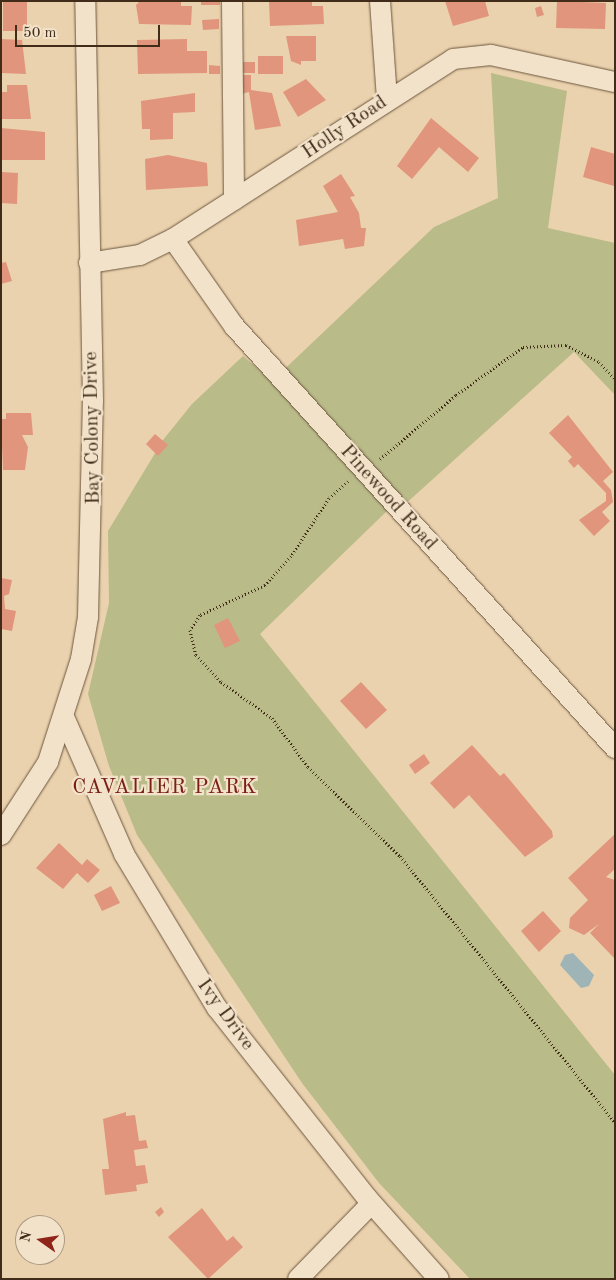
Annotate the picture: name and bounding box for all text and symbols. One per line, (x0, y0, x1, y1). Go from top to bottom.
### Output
scale bar (18, 15, 162, 47)
text: 50 m (23, 26, 57, 41)
street label: Holly Road (298, 91, 392, 165)
street label: Bay Colony Drive (80, 351, 106, 505)
street label: Pinewood Road (334, 440, 442, 556)
district label: CAVALIER PARK (71, 775, 259, 801)
street label: Ivy Drive (191, 974, 259, 1056)
north arrow (15, 1215, 65, 1265)
text: N (18, 1230, 34, 1244)

